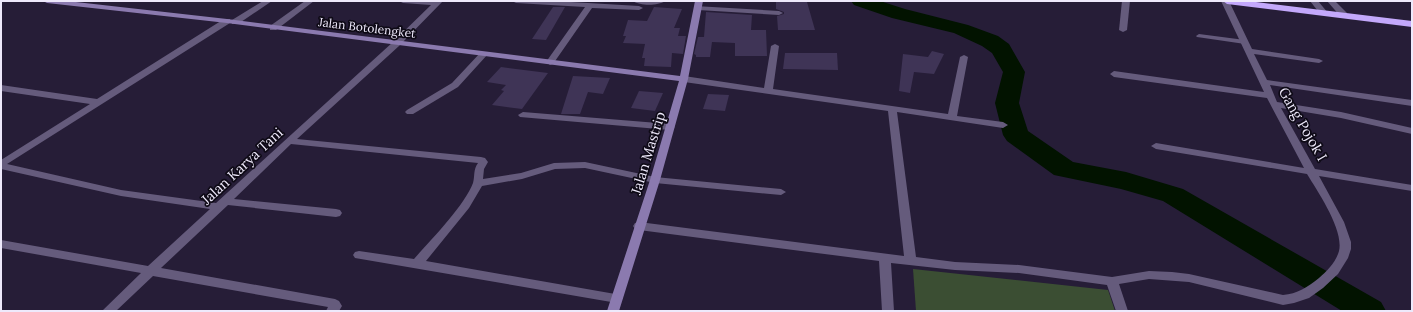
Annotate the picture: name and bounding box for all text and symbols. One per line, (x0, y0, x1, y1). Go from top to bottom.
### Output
street label: Jalan Botolengket (317, 14, 417, 41)
street label: Gang Pojok I (1275, 84, 1331, 164)
street label: Jalan Mastrip (627, 109, 669, 198)
street label: Jalan Karya Tani (197, 124, 287, 209)

